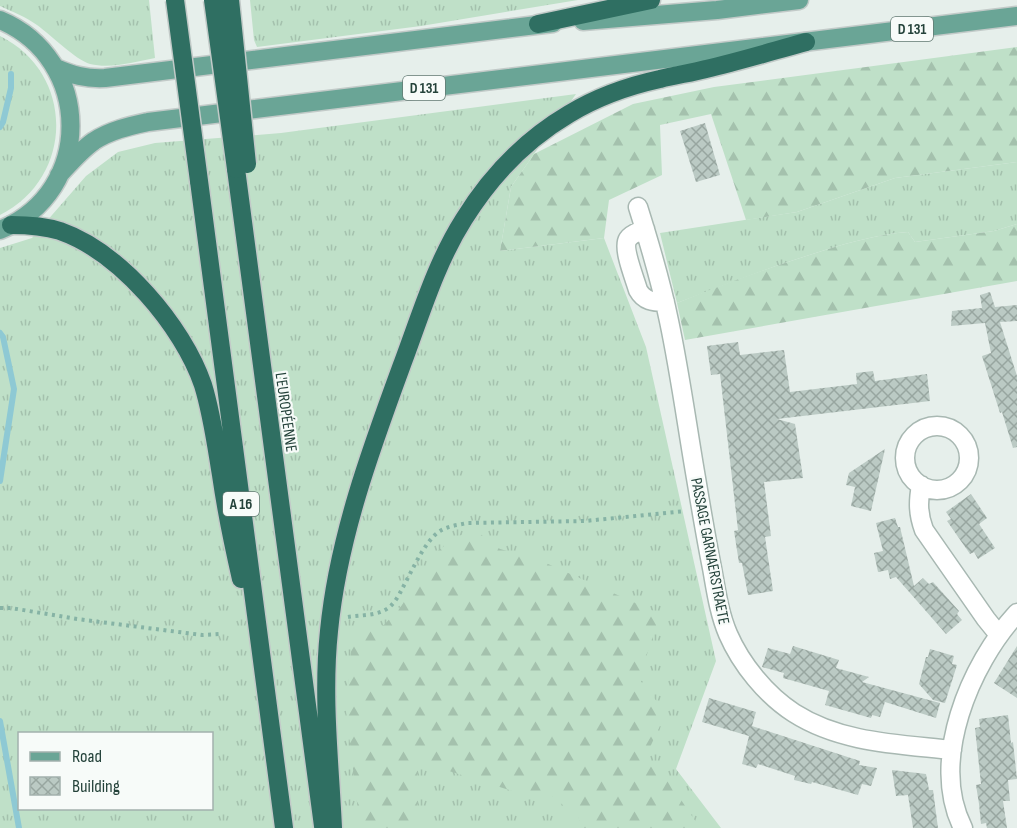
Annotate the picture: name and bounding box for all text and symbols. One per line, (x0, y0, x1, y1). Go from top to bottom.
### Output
road number: D 131 (891, 17, 933, 41)
road number: D 131 (403, 76, 445, 100)
street label: L'EUROPÉENNE (271, 371, 300, 453)
street label: PASSAGE GARNAERSTRAETE (686, 476, 733, 626)
road number: A 16 (223, 492, 259, 516)
legend (18, 732, 213, 810)
text: Road (72, 746, 102, 767)
text: Building (72, 776, 120, 797)

